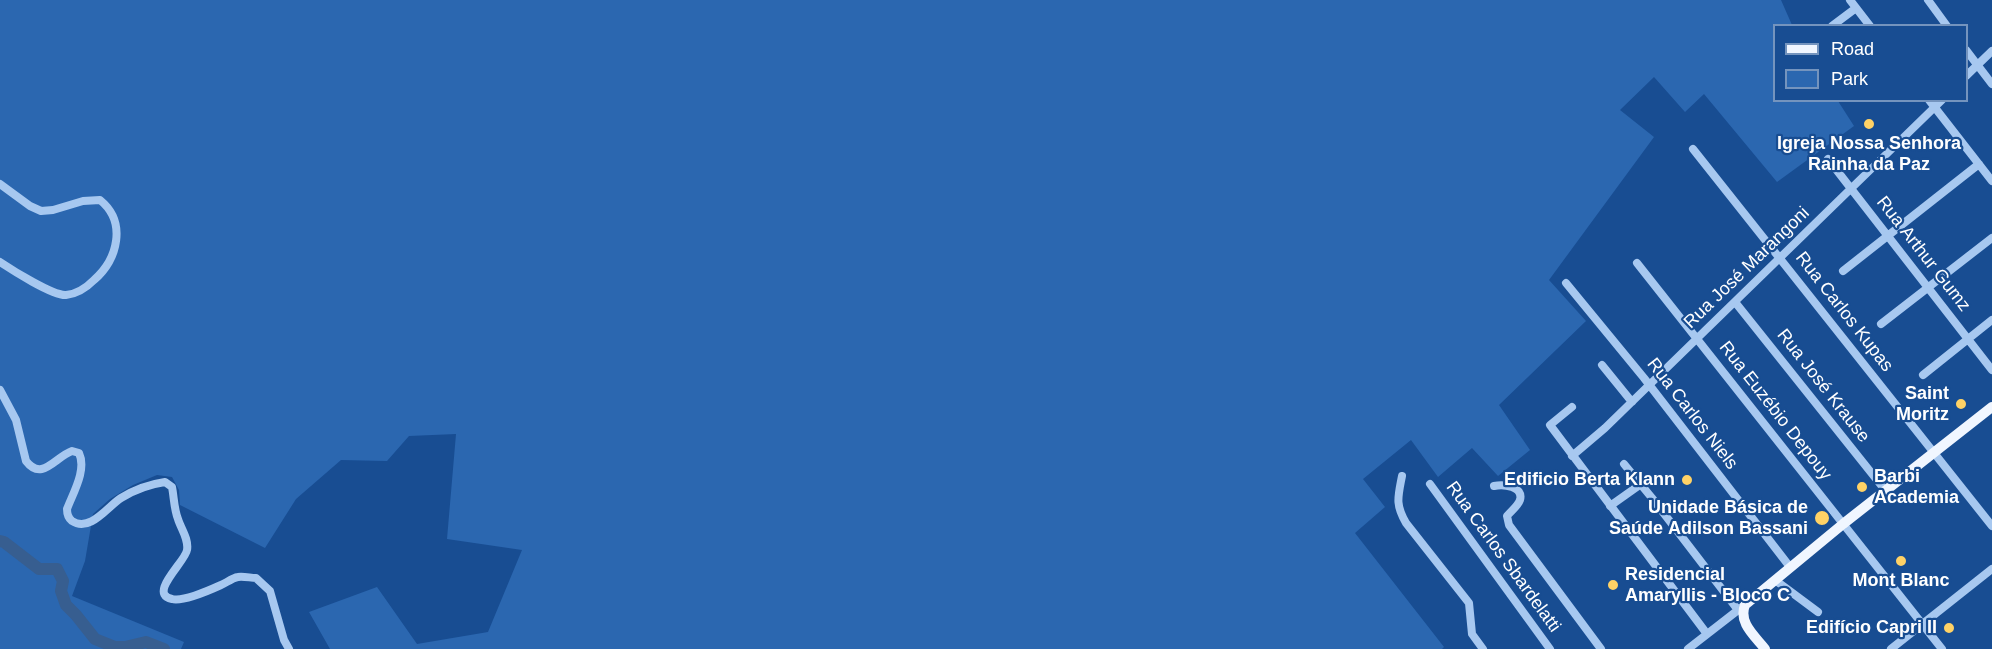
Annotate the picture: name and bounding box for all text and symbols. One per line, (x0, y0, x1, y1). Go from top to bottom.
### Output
legend (1773, 24, 1968, 102)
text: Road (1831, 39, 1874, 59)
text: Park (1831, 69, 1868, 89)
marker: Igreja Nossa Senhora Rainha da Paz (1862, 117, 1876, 131)
place label: Igreja Nossa Senhora Rainha da Paz (1777, 133, 1961, 176)
street label: Rua Arthur Gumz (1871, 192, 1975, 316)
street label: Rua José Marangoni (1680, 203, 1814, 333)
street label: Rua Carlos Kupas (1791, 248, 1897, 376)
street label: Rua José Krause (1772, 325, 1874, 447)
street label: Rua Euzébio Depouy (1714, 337, 1836, 485)
street label: Rua Carlos Niels (1642, 354, 1742, 474)
place label: Saint Moritz (1896, 383, 1949, 426)
marker: Saint Moritz (1954, 397, 1968, 411)
place label: Barbi Academia (1874, 466, 1959, 508)
place label: Edificio Berta Klann (1504, 469, 1675, 491)
marker: Edificio Berta Klann (1680, 473, 1694, 487)
street label: Rua Carlos Sbardelatti (1441, 477, 1565, 637)
marker: Barbi Academia (1855, 480, 1869, 494)
place label: Unidade Básica de Saúde Adilson Bassani (1609, 497, 1808, 540)
marker: Unidade Básica de Saúde Adilson Bassani (1813, 509, 1831, 527)
marker: Mont Blanc (1894, 554, 1908, 568)
place label: Residencial Amaryllis - Bloco C (1625, 564, 1790, 606)
place label: Mont Blanc (1853, 570, 1949, 592)
marker: Residencial Amaryllis - Bloco C (1606, 578, 1620, 592)
place label: Edifício Capri II (1806, 617, 1937, 639)
marker: Edifício Capri II (1942, 621, 1956, 635)

